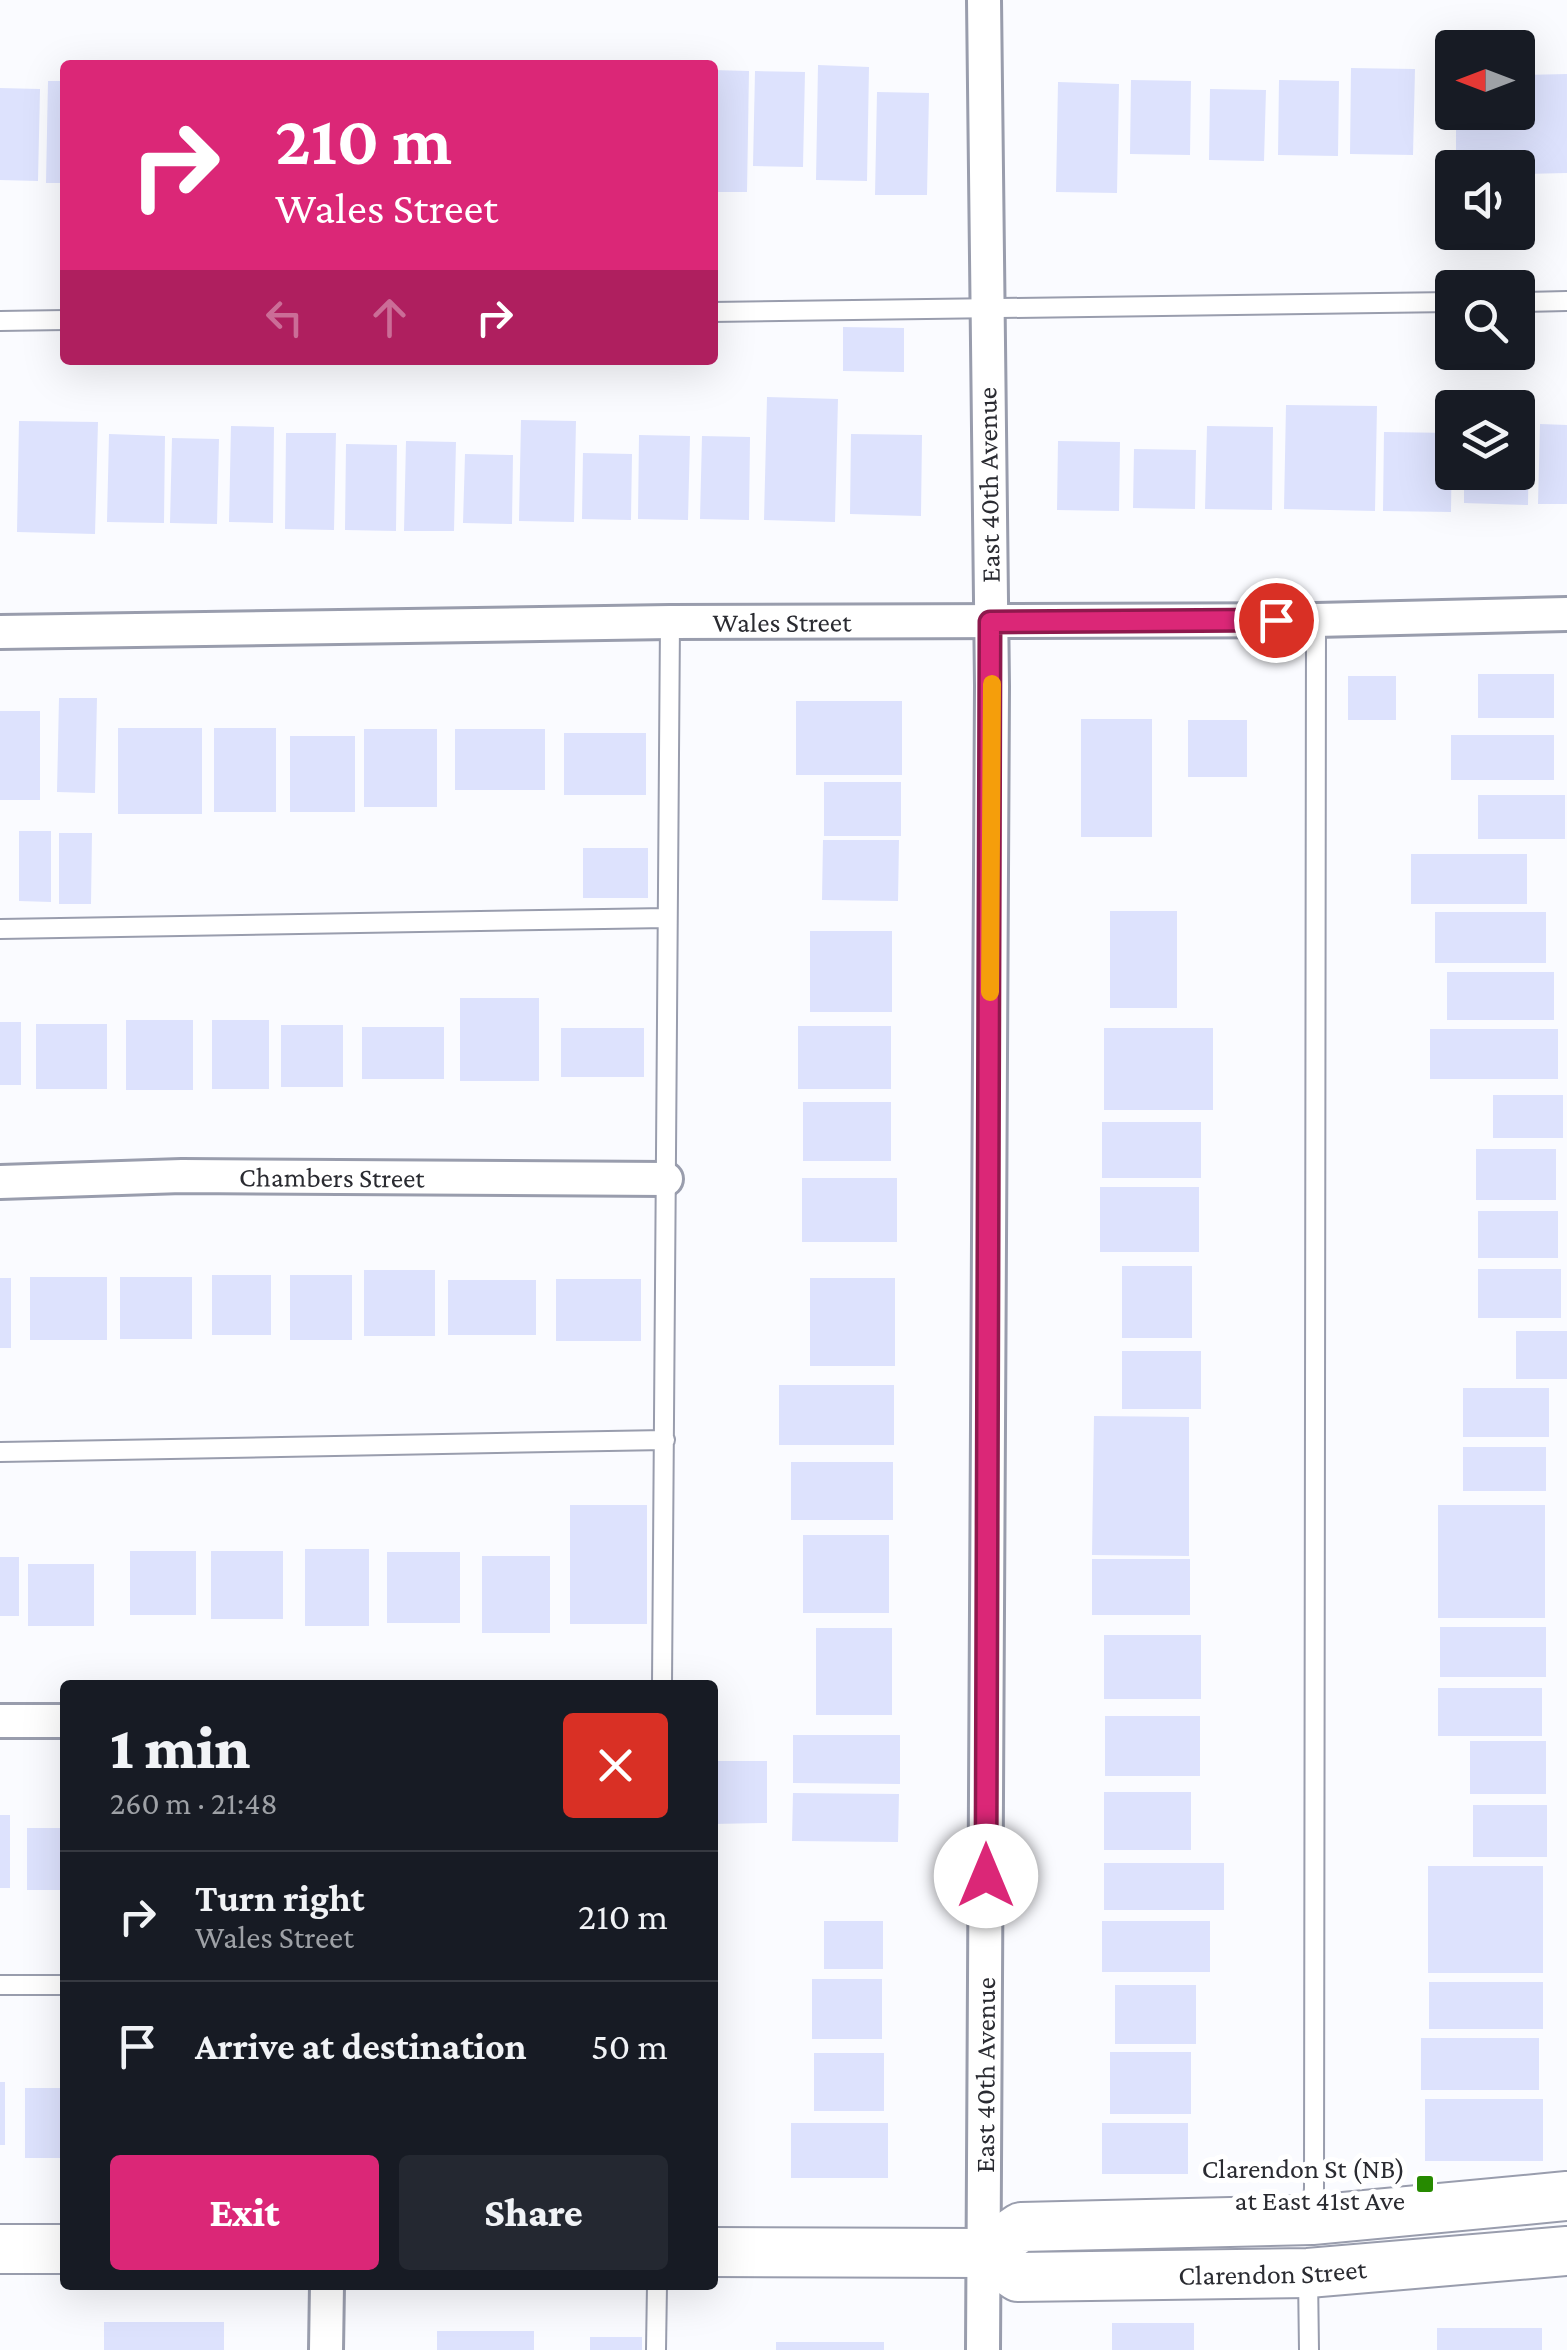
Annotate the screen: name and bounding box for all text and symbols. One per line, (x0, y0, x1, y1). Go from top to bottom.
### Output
north arrow (1435, 30, 1535, 130)
map controls (1435, 30, 1535, 490)
icon: right (110, 100, 240, 230)
text: 210 m (275, 101, 452, 179)
button: sound (1435, 150, 1535, 250)
text: Wales Street (275, 183, 498, 233)
button: search (1435, 270, 1535, 370)
icon: left (257, 290, 312, 345)
icon: ahead (362, 290, 417, 345)
icon: right (467, 290, 522, 345)
street label: East 40th Avenue (971, 387, 1006, 583)
button: layers (1435, 390, 1535, 490)
pin (1234, 578, 1319, 663)
icon: arrive (1249, 593, 1304, 648)
street label: Wales Street (712, 606, 852, 638)
street label: Chambers Street (239, 1161, 425, 1194)
button: close (563, 1713, 668, 1818)
text: 1 min (110, 1714, 250, 1781)
text: 260 m · 21:48 (110, 1785, 278, 1821)
position arrow (934, 1824, 1038, 1928)
text: Turn right (195, 1877, 364, 1919)
icon: right (110, 1889, 165, 1944)
text: 210 m (578, 1895, 668, 1937)
text: Wales Street (195, 1919, 354, 1955)
street label: East 40th Avenue (969, 1977, 1001, 2173)
icon: arrive (110, 2019, 165, 2074)
text: Arrive at destination (195, 2025, 527, 2067)
text: 50 m (591, 2025, 668, 2067)
place label: Clarendon St (NB) at East 41st Ave (1202, 2153, 1405, 2216)
button: Exit (110, 2155, 379, 2270)
button: Share (399, 2155, 668, 2270)
marker: Clarendon St (NB) at East 41st Ave (1414, 2173, 1436, 2195)
street label: Clarendon Street (1178, 2253, 1368, 2291)

